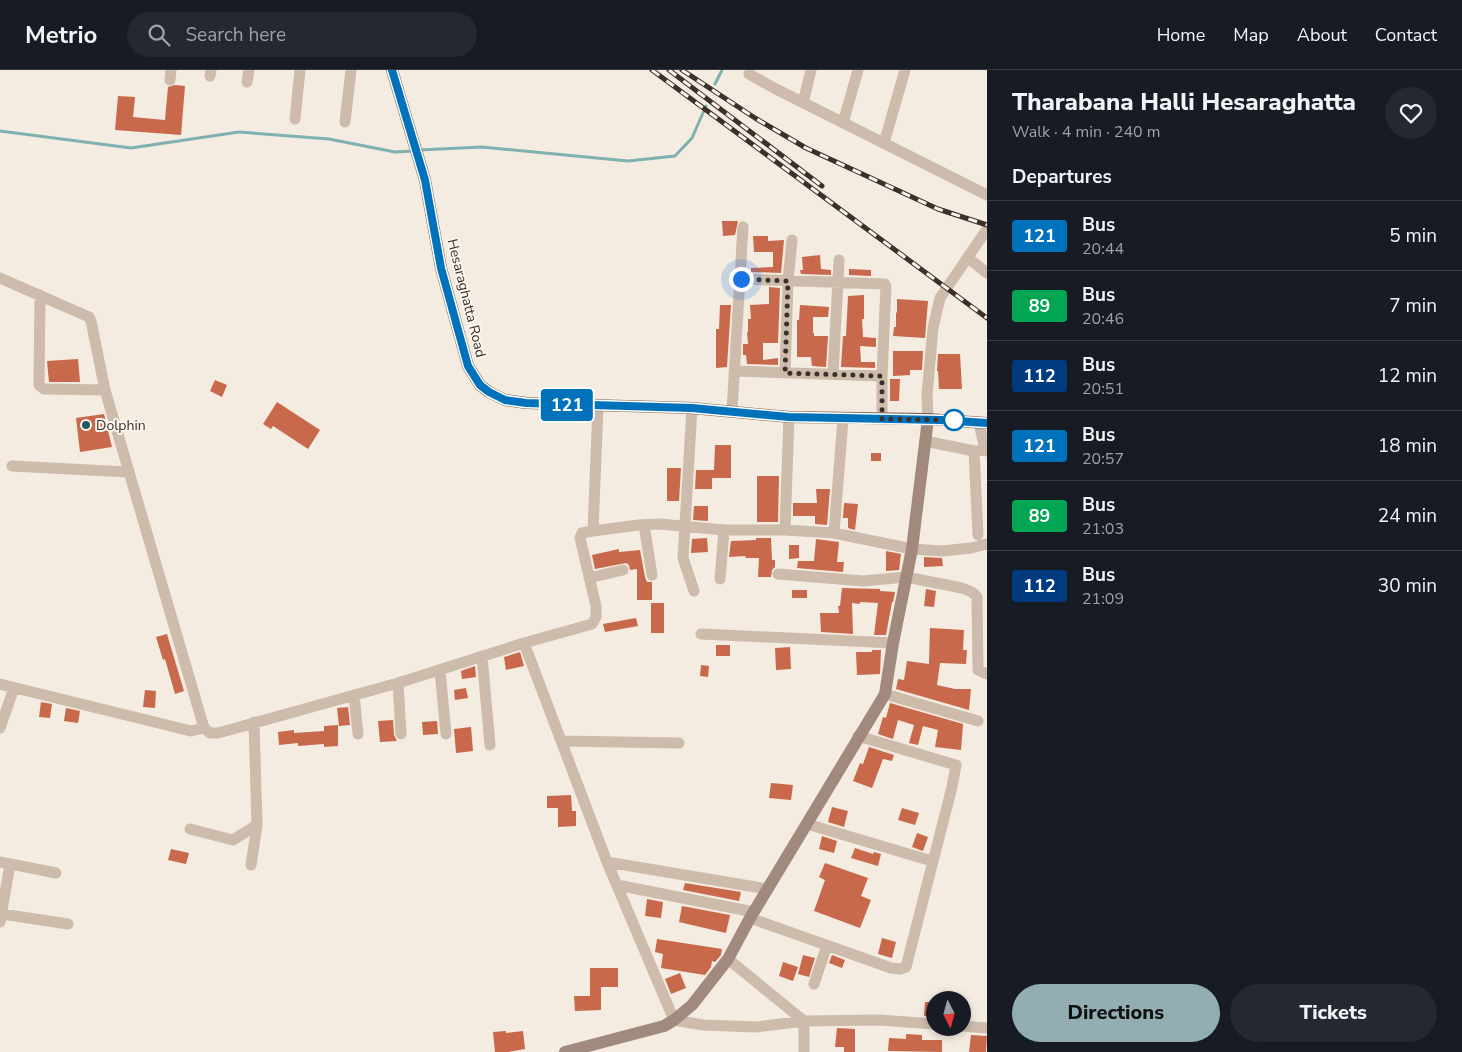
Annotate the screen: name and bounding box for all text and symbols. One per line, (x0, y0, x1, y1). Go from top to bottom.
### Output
search box (127, 12, 477, 57)
text: Metrio (25, 19, 97, 51)
icon: search (145, 21, 173, 49)
text: Search here (185, 22, 286, 48)
text: Home (1157, 23, 1205, 47)
text: Map (1233, 23, 1269, 47)
text: About (1297, 23, 1347, 47)
text: Contact (1375, 23, 1437, 47)
text: Tharabana Halli Hesaraghatta (1012, 86, 1356, 118)
button: heart (1385, 87, 1437, 139)
text: Walk · 4 min · 240 m (1012, 121, 1160, 143)
text: Departures (1012, 164, 1112, 190)
text: Bus (1082, 212, 1115, 238)
text: 5 min (1389, 223, 1437, 249)
text: 121 (1023, 224, 1056, 248)
street label: Hesaraghatta Road (443, 237, 490, 359)
text: 20:44 (1082, 238, 1124, 260)
your location (729, 267, 754, 292)
text: Bus (1082, 282, 1115, 308)
text: 7 min (1389, 293, 1437, 319)
text: 89 (1029, 294, 1050, 318)
text: 20:46 (1082, 308, 1124, 330)
text: Bus (1082, 352, 1115, 378)
text: 12 min (1378, 363, 1437, 389)
text: 112 (1023, 364, 1056, 388)
text: 20:51 (1082, 378, 1124, 400)
line badge: 121 (538, 389, 596, 421)
text: 121 (551, 393, 583, 417)
unlabelled marker (943, 409, 965, 431)
place label: Dolphin (96, 416, 146, 435)
marker: Dolphin (80, 419, 92, 431)
text: Bus (1082, 422, 1115, 448)
text: 18 min (1378, 433, 1437, 459)
text: 121 (1023, 434, 1056, 458)
text: 20:57 (1082, 448, 1124, 470)
text: Bus (1082, 492, 1115, 518)
text: 24 min (1378, 503, 1437, 529)
text: 89 (1029, 504, 1050, 528)
text: 21:03 (1082, 518, 1124, 540)
text: Bus (1082, 562, 1115, 588)
text: 30 min (1378, 573, 1437, 599)
text: 112 (1023, 574, 1056, 598)
text: 21:09 (1082, 588, 1124, 610)
button: Directions (1012, 984, 1220, 1042)
button: Tickets (1230, 984, 1437, 1042)
north arrow (926, 991, 971, 1036)
map controls (926, 991, 971, 1036)

